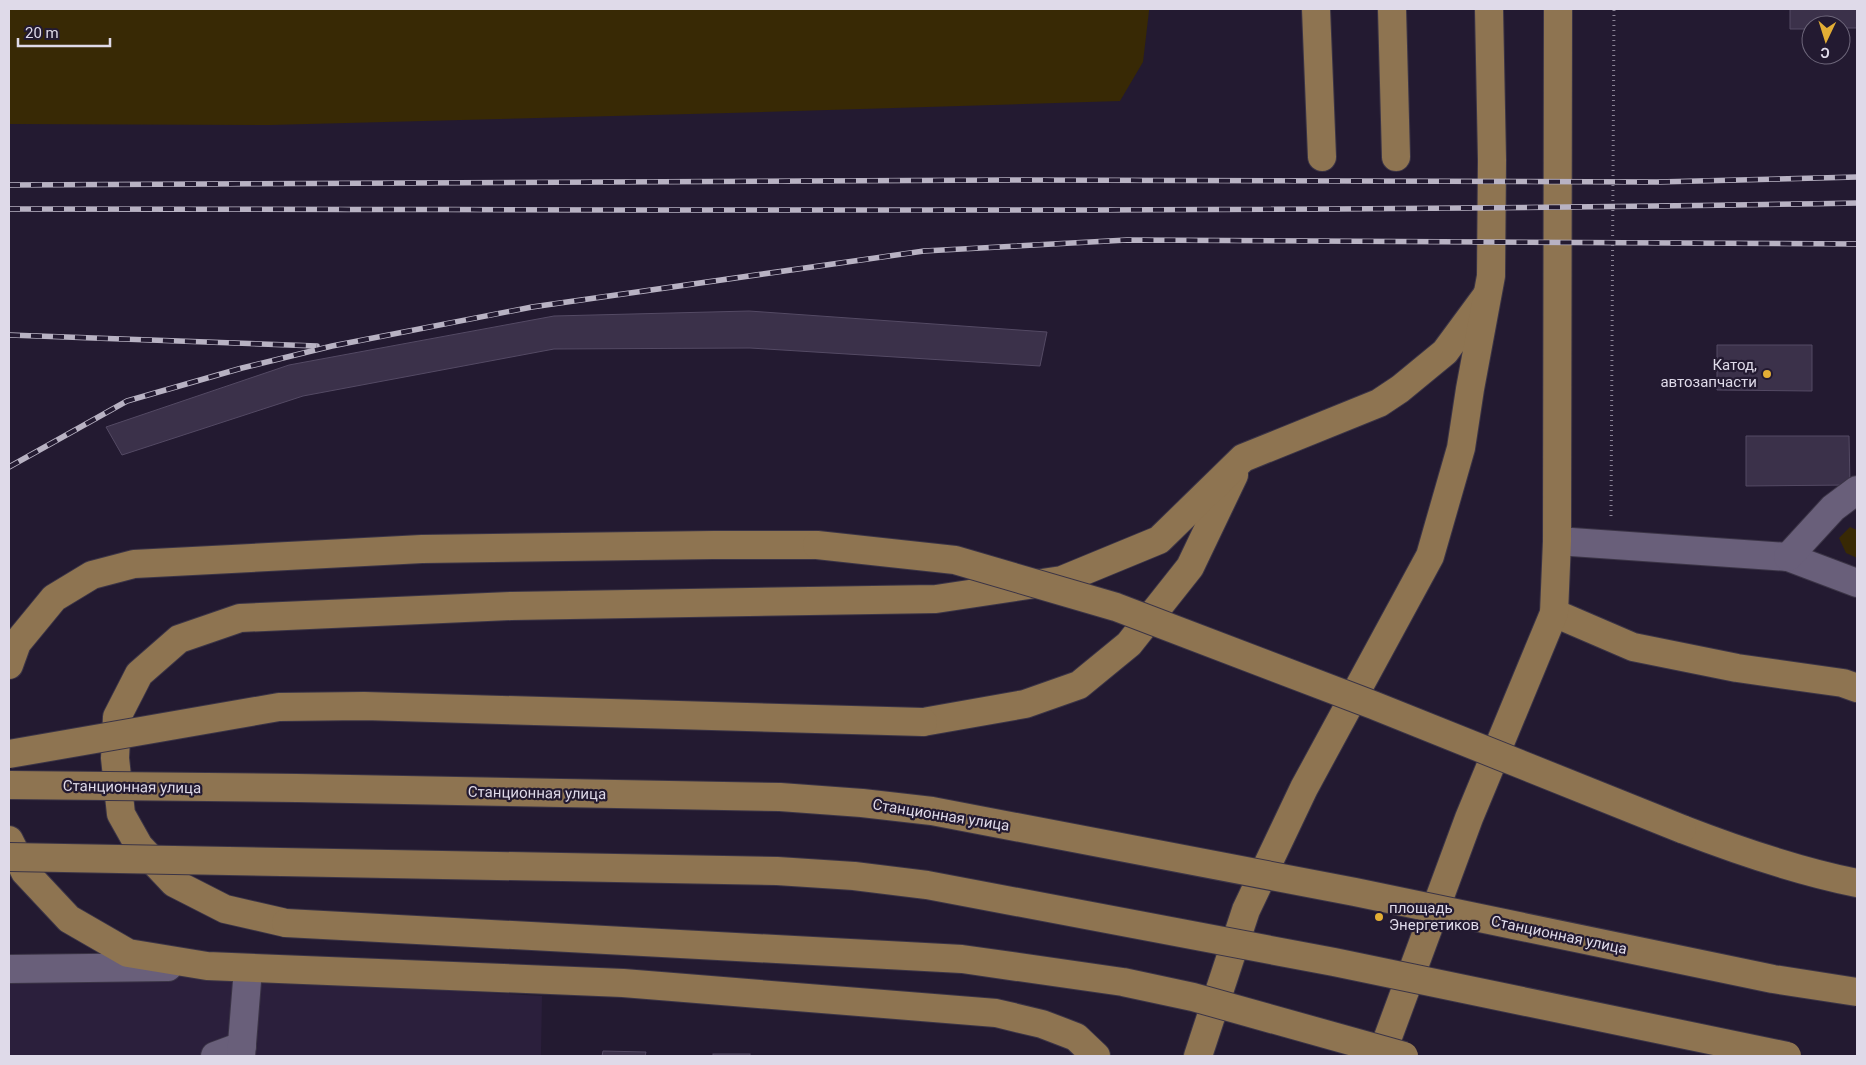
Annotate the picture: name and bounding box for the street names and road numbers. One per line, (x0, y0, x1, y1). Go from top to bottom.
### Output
street label: Станционная улица (63, 777, 201, 797)
street label: Станционная улица (468, 783, 606, 803)
street label: Станционная улица (871, 795, 1011, 835)
street label: Станционная улица (1489, 912, 1629, 958)

